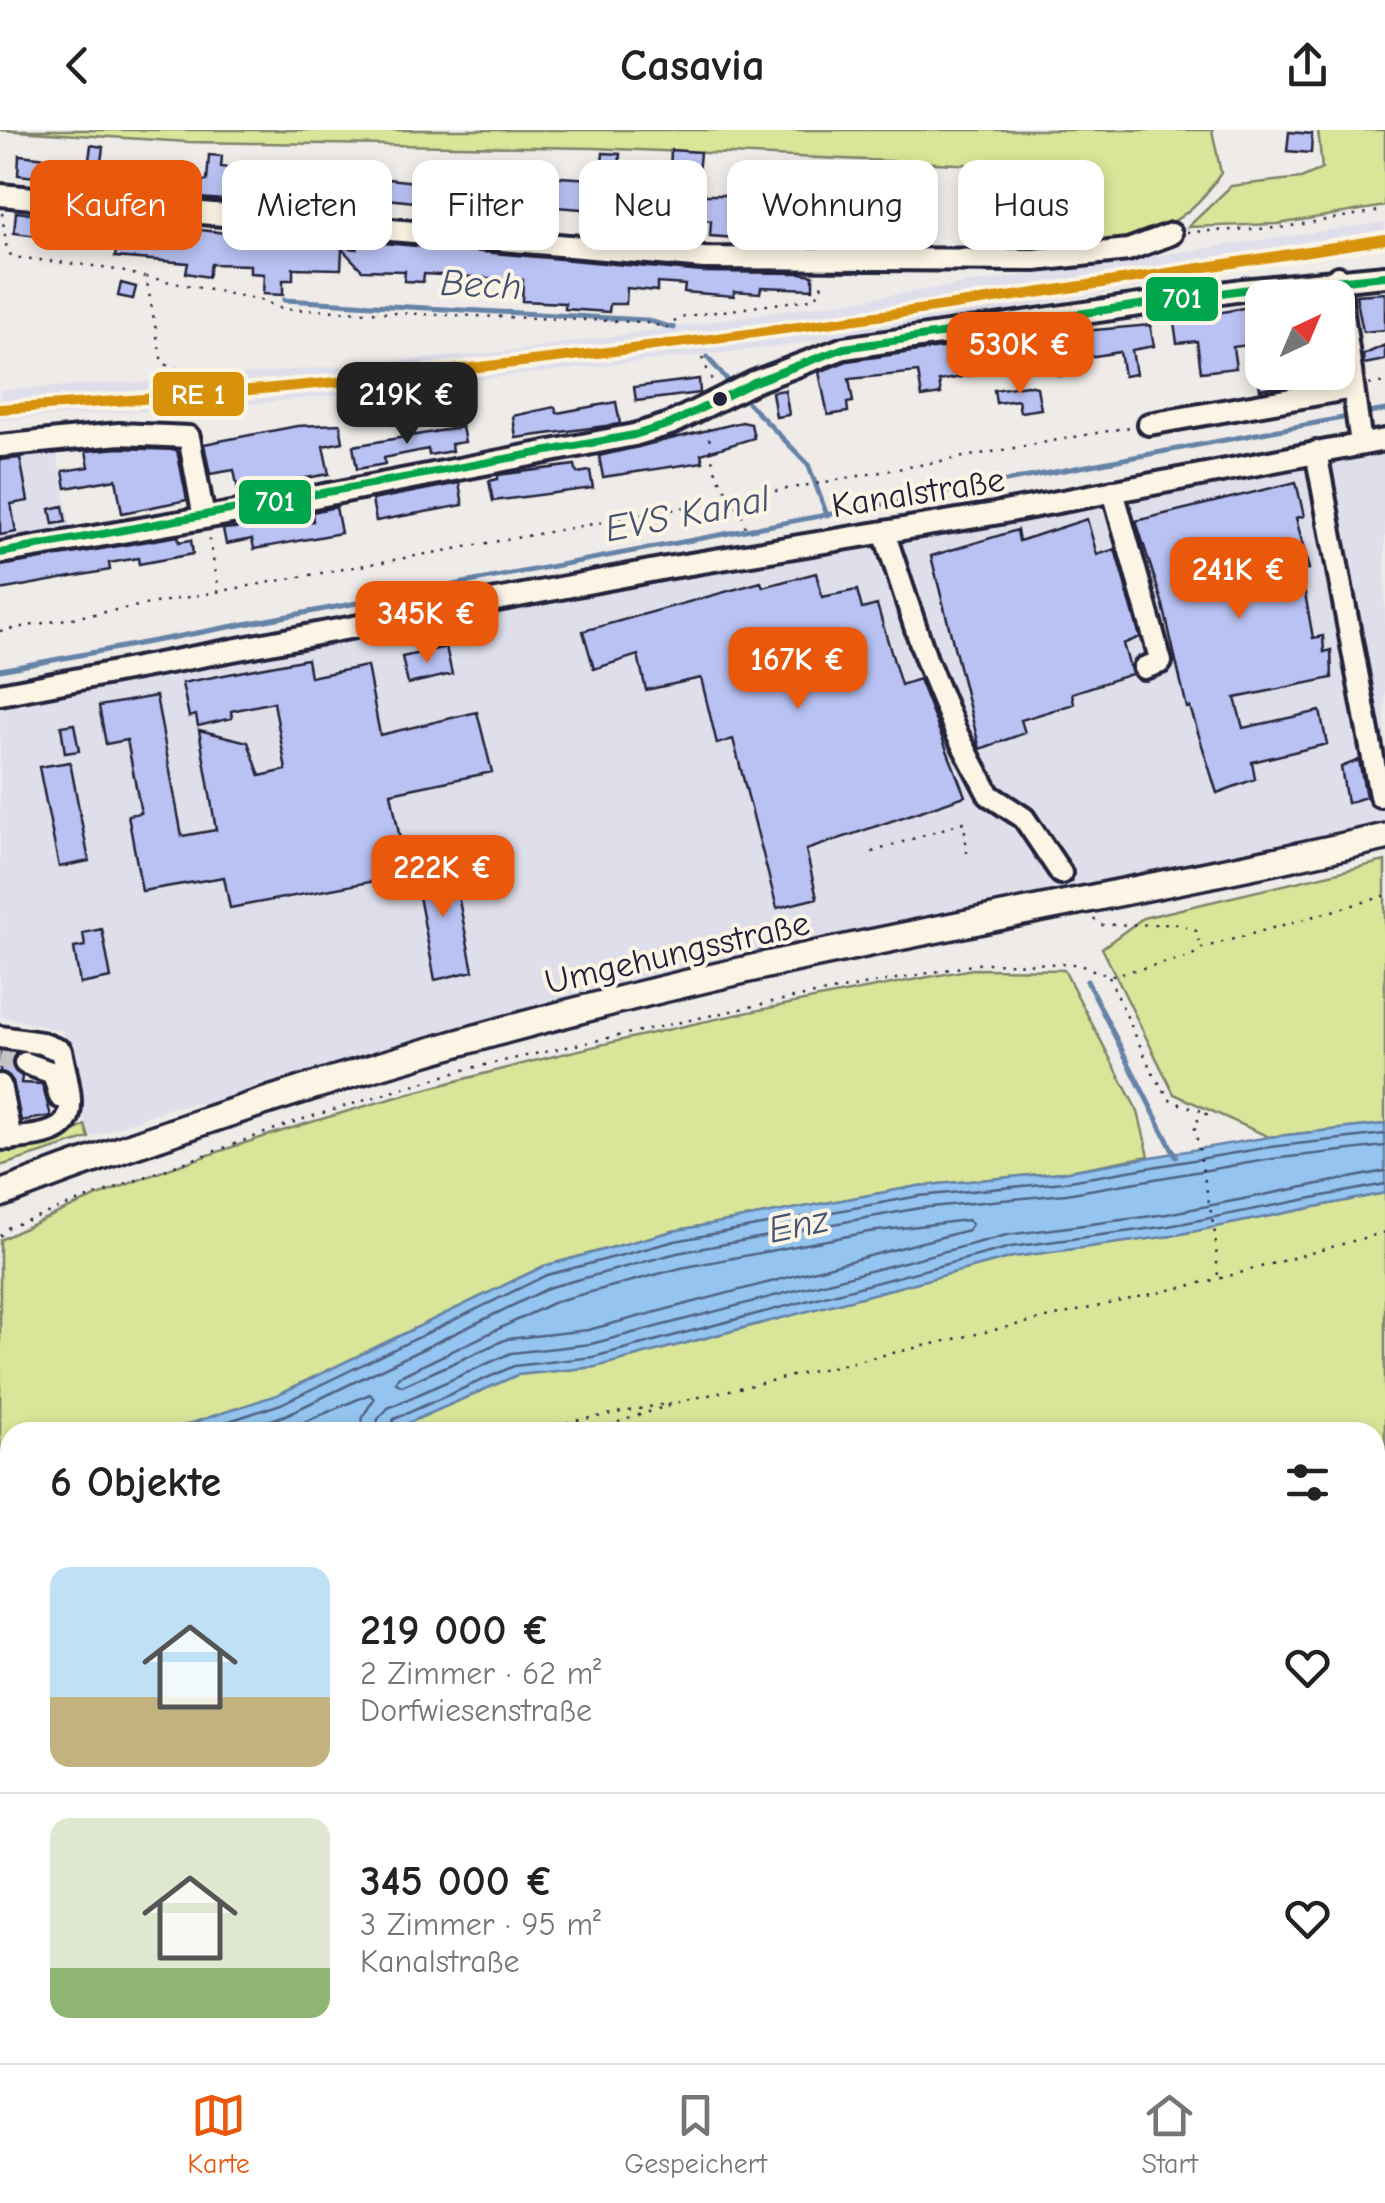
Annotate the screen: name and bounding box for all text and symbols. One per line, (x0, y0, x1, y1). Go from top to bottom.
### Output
icon: back (50, 38, 105, 93)
icon: share (1280, 38, 1335, 93)
text: Casavia (620, 39, 765, 91)
chip: Kaufen (30, 160, 202, 250)
chip: Mieten (222, 160, 392, 250)
chip: Filter (412, 160, 559, 250)
chip: Neu (579, 160, 707, 250)
chip: Wohnung (727, 160, 938, 250)
chip: Haus (958, 160, 1104, 250)
water label: Bech (439, 261, 523, 309)
line badge: 701 (1144, 275, 1220, 323)
north arrow (1245, 280, 1355, 390)
map controls (1245, 280, 1355, 390)
text: 701 (1162, 283, 1202, 315)
pin: 530K € (939, 312, 1101, 397)
text: 530K € (969, 326, 1071, 363)
pin: 219K € (326, 362, 488, 447)
line badge: RE 1 (151, 370, 246, 418)
text: 219K € (359, 376, 455, 413)
text: RE 1 (171, 379, 225, 411)
unlabelled marker (710, 389, 730, 409)
street label: Kanalstraße (829, 459, 1007, 526)
water label: EVS Kanal (601, 476, 774, 551)
line badge: 701 (237, 478, 313, 526)
text: 701 (255, 486, 295, 518)
pin: 241K € (1158, 537, 1320, 622)
text: 241K € (1192, 551, 1286, 588)
pin: 345K € (346, 581, 508, 666)
text: 345K € (377, 595, 477, 632)
pin: 167K € (717, 627, 879, 712)
text: 167K € (750, 641, 846, 678)
pin: 222K € (362, 835, 524, 920)
text: 222K € (393, 849, 493, 886)
street label: Umgehungsstraße (541, 902, 813, 1003)
water label: Enz (764, 1197, 833, 1253)
icon: filters (1280, 1455, 1335, 1510)
text: 6 Objekte (50, 1458, 221, 1507)
text: 219 000 € (360, 1606, 550, 1655)
icon: home (130, 1607, 250, 1727)
icon: heart (1280, 1640, 1335, 1695)
text: 2 Zimmer · 62 m² (360, 1655, 601, 1692)
text: Dorfwiesenstraße (360, 1692, 592, 1729)
text: 345 000 € (360, 1857, 554, 1906)
icon: home (130, 1858, 250, 1978)
icon: heart (1280, 1891, 1335, 1946)
text: 3 Zimmer · 95 m² (360, 1906, 601, 1943)
text: Kanalstraße (360, 1943, 520, 1980)
tab: Karte (187, 2088, 250, 2180)
tab: Gespeichert (624, 2088, 767, 2180)
tab: Start (1141, 2088, 1198, 2180)

